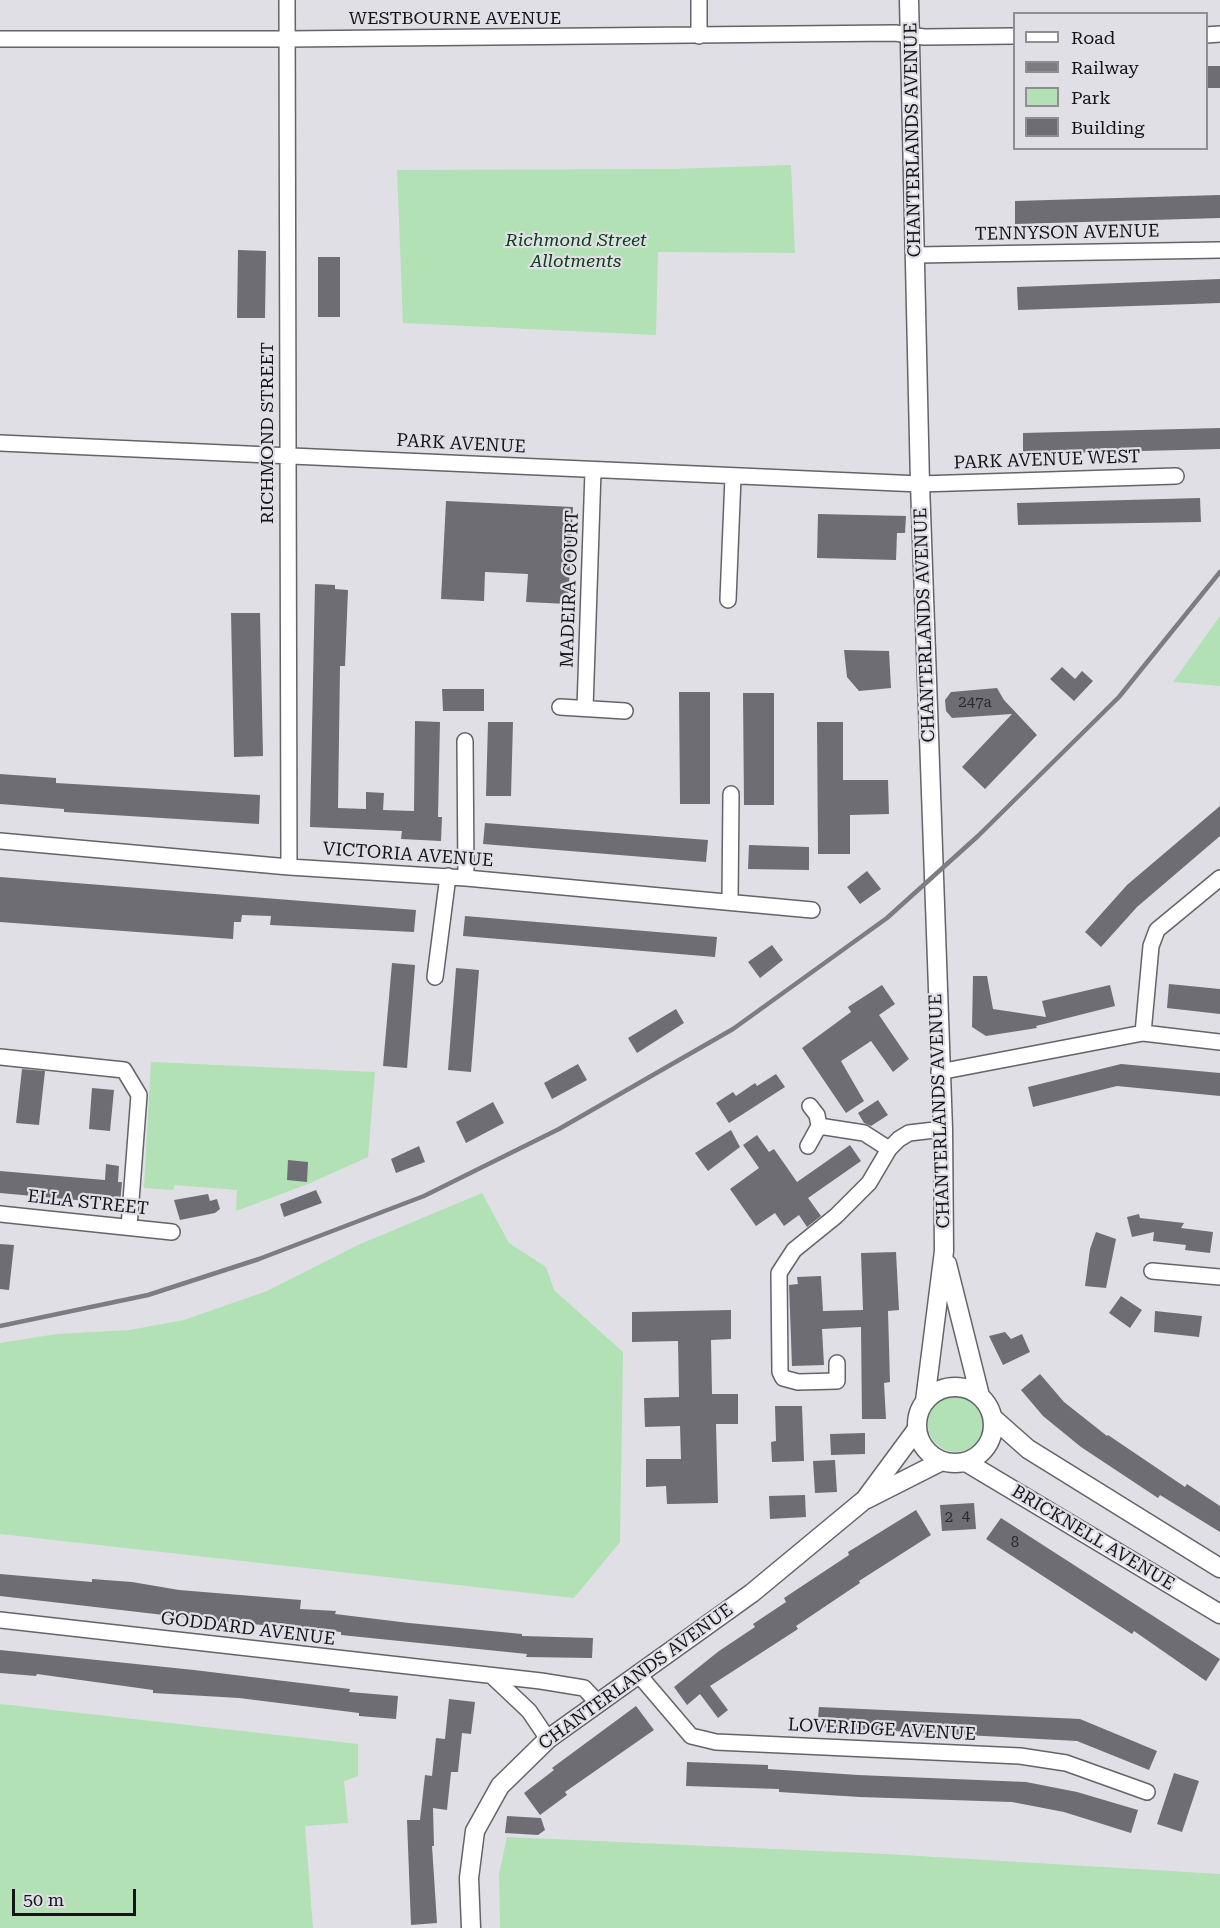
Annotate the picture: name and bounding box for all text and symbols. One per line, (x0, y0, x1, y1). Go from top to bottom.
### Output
street label: WESTBOURNE AVENUE (349, 8, 561, 30)
legend (1013, 12, 1208, 150)
street label: CHANTERLANDS AVENUE (900, 22, 926, 258)
text: Road (1071, 27, 1115, 48)
text: Railway (1071, 57, 1139, 78)
text: Park (1071, 87, 1111, 108)
text: Building (1071, 117, 1145, 138)
street label: TENNYSON AVENUE (974, 221, 1160, 245)
park label: Richmond Street Allotments (505, 230, 647, 272)
street label: RICHMOND STREET (257, 342, 279, 524)
street label: PARK AVENUE (396, 430, 526, 458)
street label: PARK AVENUE WEST (953, 446, 1141, 474)
street label: CHANTERLANDS AVENUE (910, 507, 940, 743)
street label: MADEIRA COURT (556, 510, 584, 668)
house number: 247a (958, 694, 992, 712)
street label: VICTORIA AVENUE (322, 838, 494, 872)
street label: CHANTERLANDS AVENUE (925, 993, 955, 1229)
street label: ELLA STREET (26, 1186, 150, 1220)
street label: BRICKNELL AVENUE (1008, 1481, 1178, 1595)
house number: 4 (962, 1508, 970, 1526)
house number: 2 (945, 1509, 953, 1527)
house number: 8 (1011, 1534, 1019, 1552)
street label: CHANTERLANDS AVENUE (535, 1599, 737, 1755)
street label: GODDARD AVENUE (160, 1608, 336, 1650)
street label: LOVERIDGE AVENUE (787, 1714, 977, 1746)
scale bar (15, 1877, 140, 1915)
text: 50 m (23, 1889, 64, 1910)

